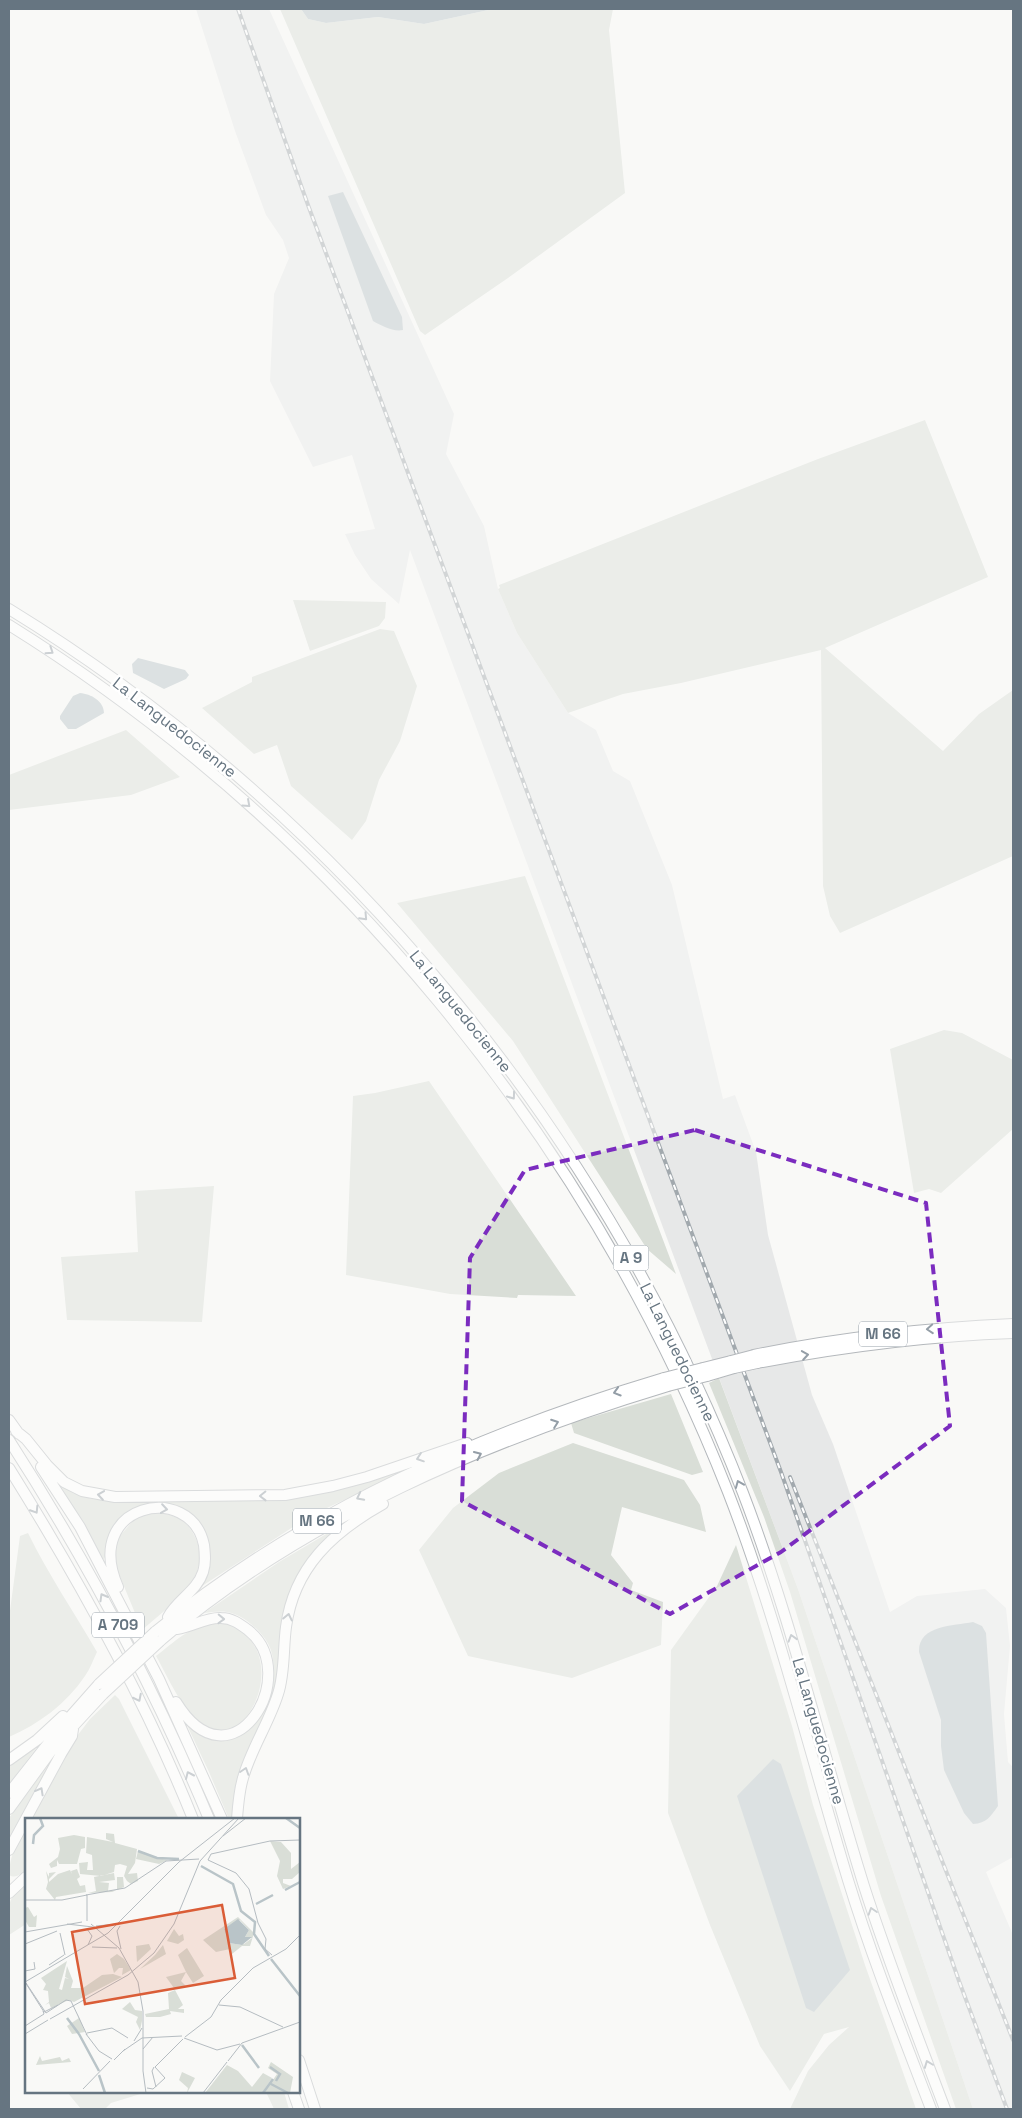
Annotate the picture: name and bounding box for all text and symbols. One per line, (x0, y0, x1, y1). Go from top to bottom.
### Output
one-way arrow (44, 645, 53, 654)
street label: La Languedocienne (109, 672, 241, 782)
one-way arrow (242, 798, 251, 807)
one-way arrow (358, 911, 367, 920)
street label: La Languedocienne (405, 946, 516, 1077)
one-way arrow (506, 1090, 514, 1099)
road number: A 9 (614, 1246, 648, 1270)
street label: La Languedocienne (635, 1279, 720, 1425)
road number: M 66 (859, 1322, 907, 1346)
one-way arrow (925, 1323, 933, 1334)
one-way arrow (801, 1350, 809, 1360)
one-way arrow (614, 1386, 622, 1396)
one-way arrow (550, 1419, 558, 1429)
one-way arrow (473, 1450, 482, 1461)
one-way arrow (417, 1452, 425, 1462)
one-way arrow (735, 1480, 745, 1489)
one-way arrow (96, 1491, 105, 1501)
one-way arrow (259, 1491, 266, 1501)
one-way arrow (356, 1491, 365, 1502)
one-way arrow (160, 1503, 168, 1514)
one-way arrow (28, 1504, 38, 1513)
road number: M 66 (293, 1508, 341, 1534)
one-way arrow (99, 1593, 109, 1602)
road number: A 709 (92, 1612, 144, 1638)
one-way arrow (283, 1612, 293, 1621)
one-way arrow (217, 1614, 225, 1624)
one-way arrow (787, 1634, 797, 1642)
street label: La Languedocienne (788, 1655, 850, 1807)
one-way arrow (132, 1693, 142, 1702)
one-way arrow (240, 1768, 250, 1776)
one-way arrow (185, 1771, 196, 1780)
one-way arrow (34, 1788, 44, 1797)
inset map (25, 1818, 300, 2093)
one-way arrow (868, 1907, 878, 1916)
one-way arrow (924, 2060, 934, 2068)

